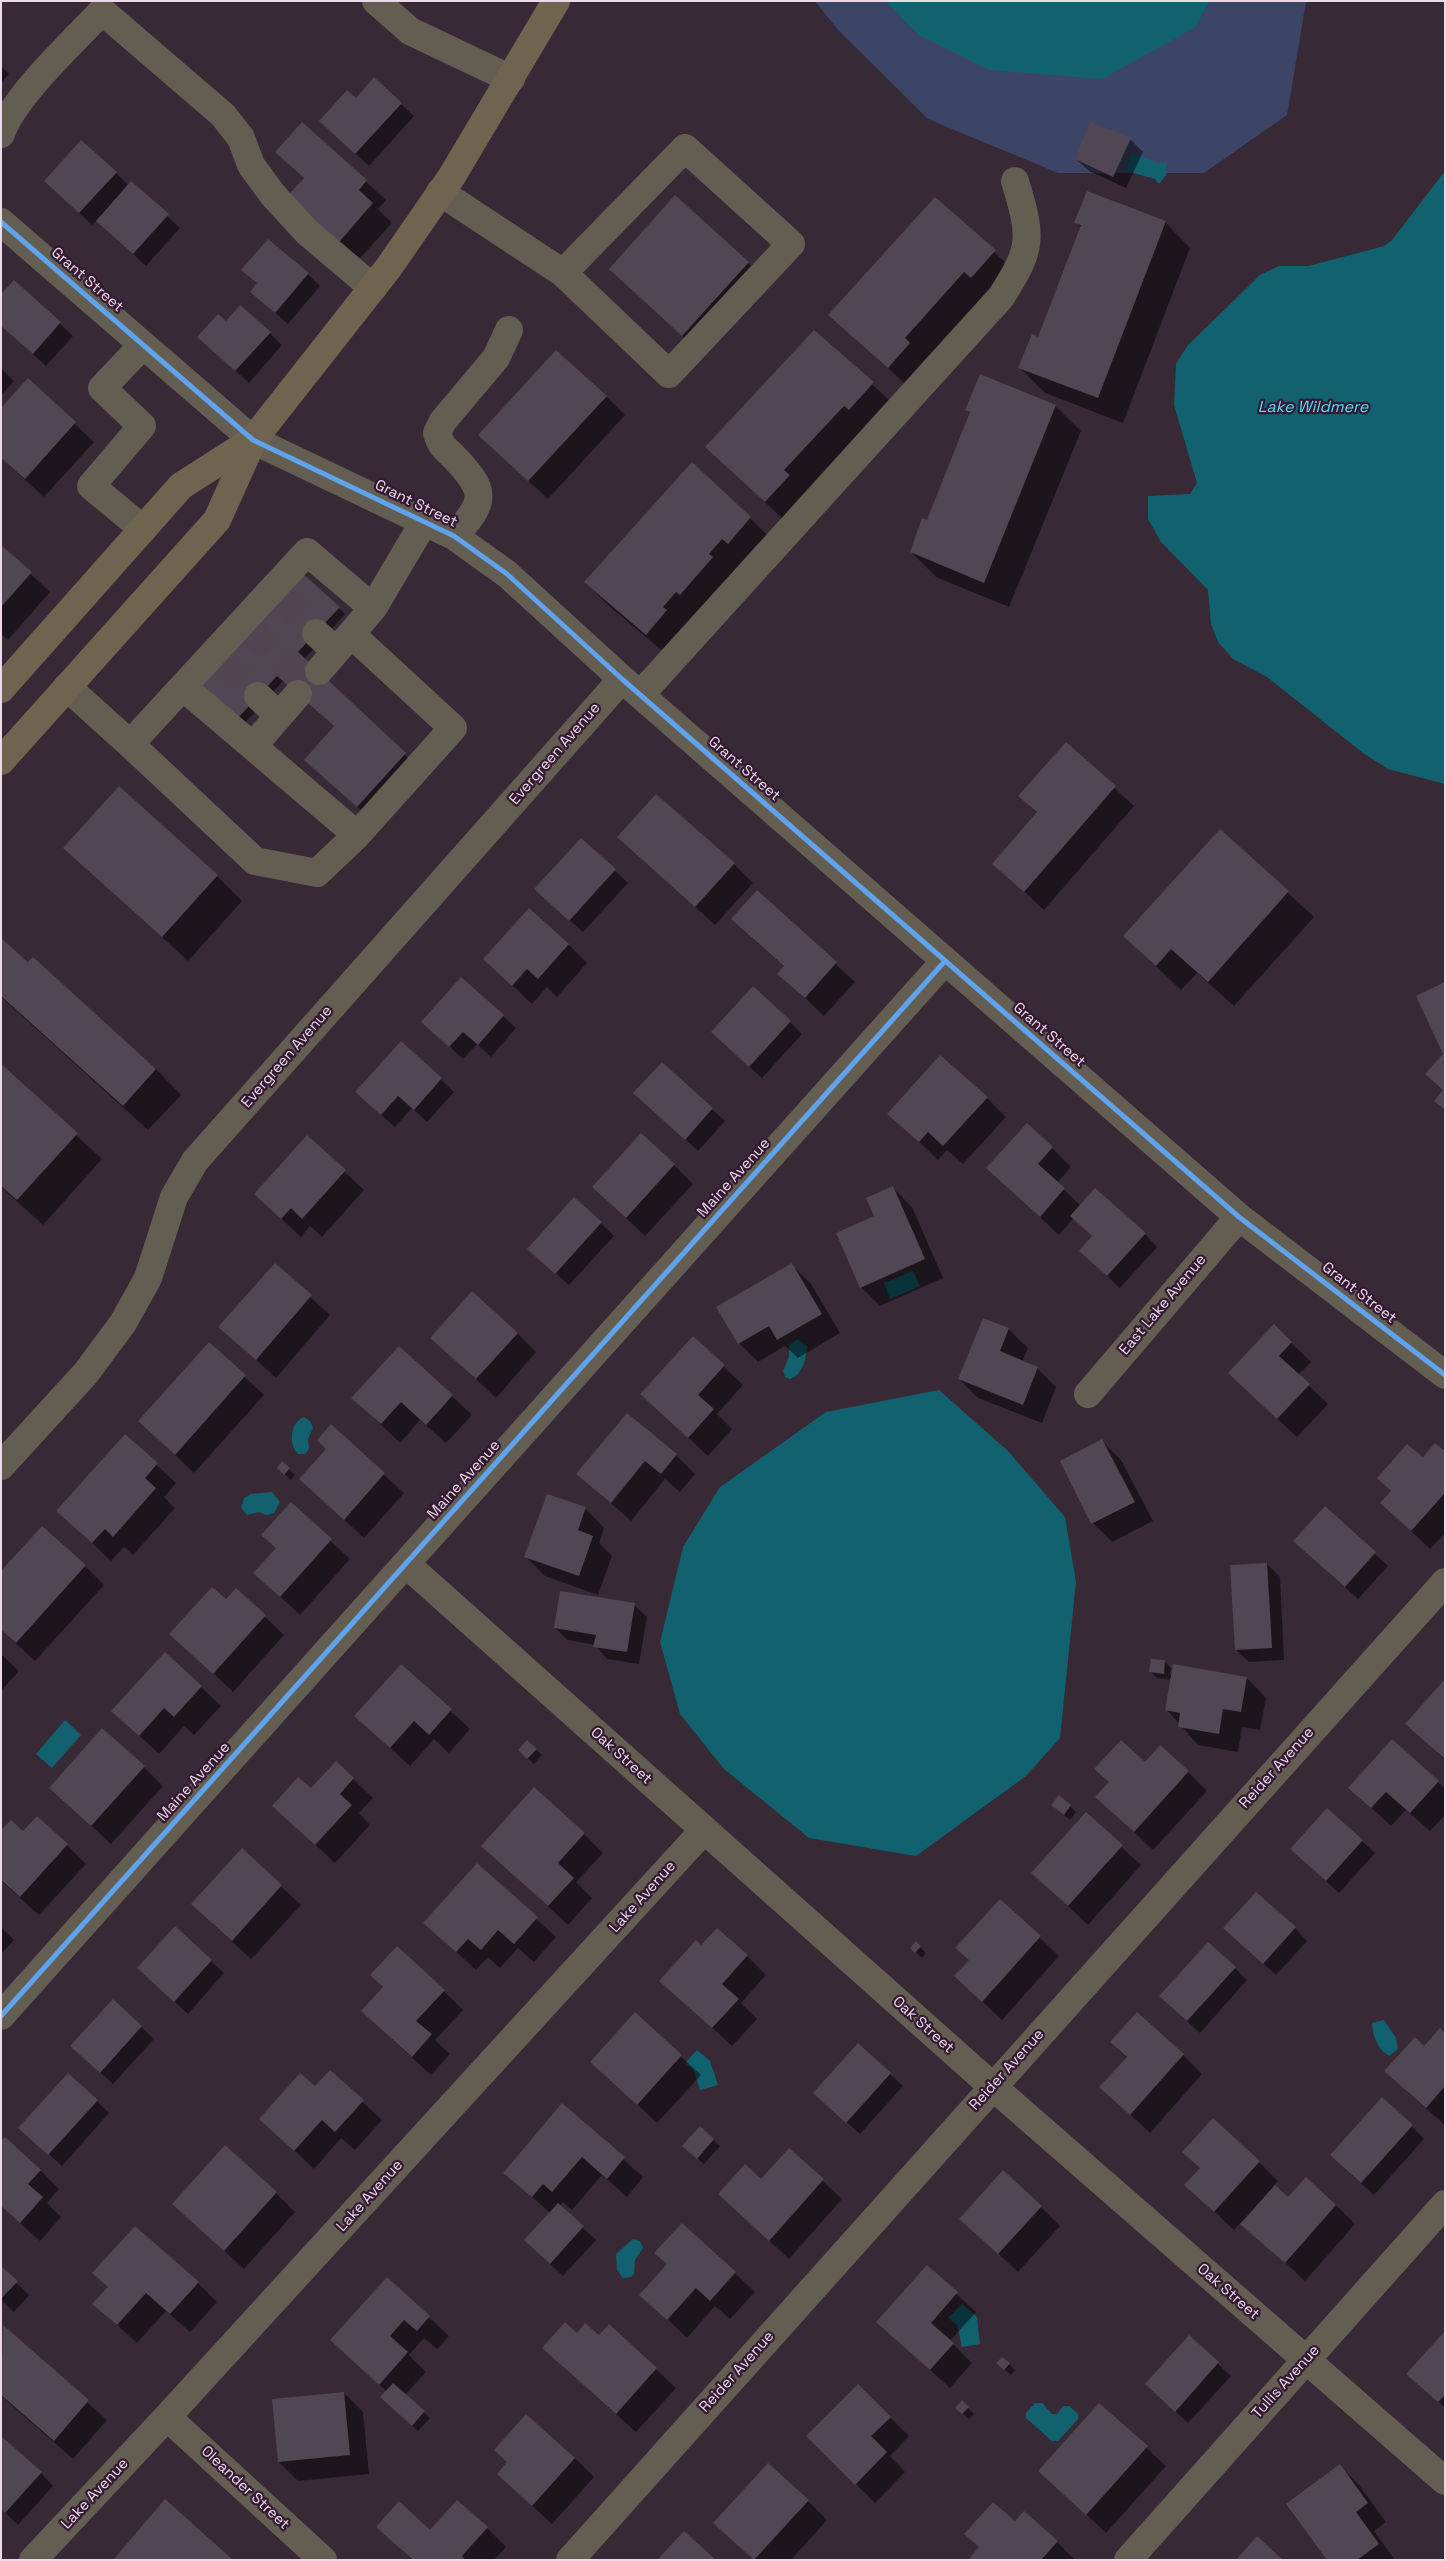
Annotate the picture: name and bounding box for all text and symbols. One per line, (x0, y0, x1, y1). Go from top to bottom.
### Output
street label: Grant Street (47, 244, 127, 316)
water label: Lake Wildmere (1258, 398, 1368, 418)
street label: Grant Street (372, 476, 460, 532)
street label: Evergreen Avenue (506, 699, 604, 809)
street label: Grant Street (704, 733, 784, 805)
street label: Grant Street (1009, 999, 1089, 1071)
street label: Evergreen Avenue (238, 1002, 336, 1112)
street label: Maine Avenue (694, 1135, 774, 1221)
street label: East Lake Avenue (1116, 1251, 1210, 1359)
street label: Grant Street (1318, 1258, 1400, 1328)
street label: Maine Avenue (424, 1437, 504, 1523)
street label: Oak Street (587, 1724, 655, 1788)
street label: Reider Avenue (1236, 1724, 1318, 1812)
street label: Maine Avenue (154, 1739, 234, 1825)
street label: Lake Avenue (606, 1857, 680, 1937)
street label: Oak Street (889, 1993, 957, 2057)
street label: Reider Avenue (966, 2026, 1048, 2114)
street label: Lake Avenue (333, 2156, 407, 2236)
street label: Oak Street (1193, 2260, 1263, 2324)
street label: Reider Avenue (696, 2328, 778, 2416)
street label: Tullis Avenue (1248, 2342, 1324, 2422)
street label: Oleander Street (197, 2442, 293, 2534)
street label: Lake Avenue (58, 2455, 132, 2533)

